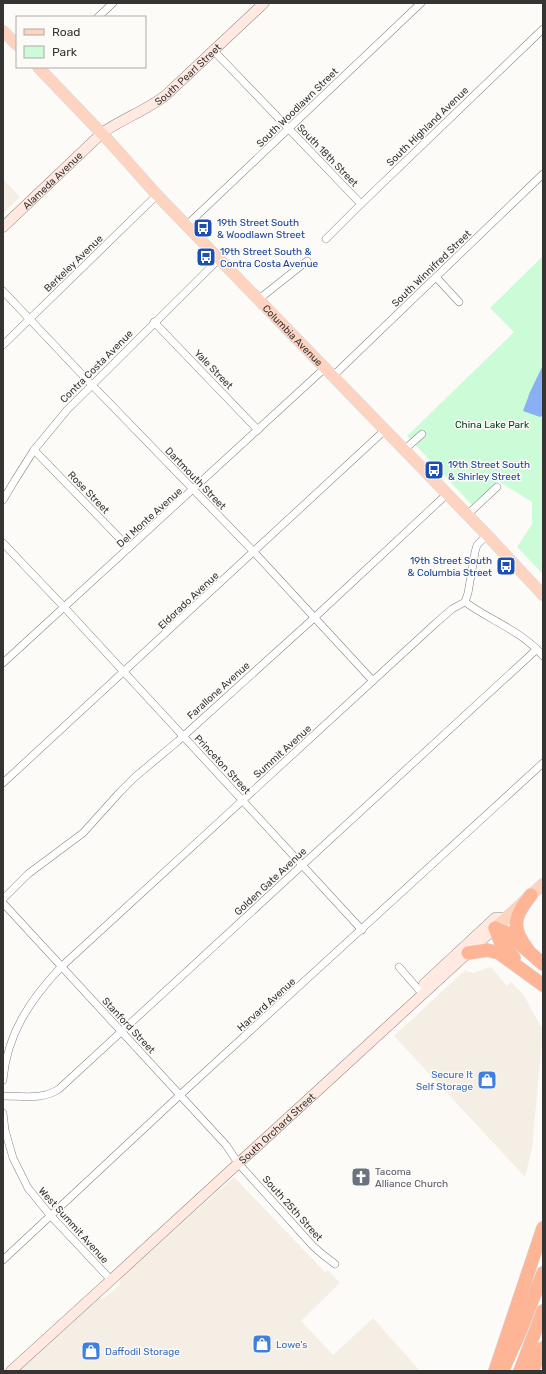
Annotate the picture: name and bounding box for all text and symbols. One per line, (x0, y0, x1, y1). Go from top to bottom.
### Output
legend (16, 16, 146, 68)
text: Road (52, 25, 80, 39)
street label: South Pearl Street (153, 41, 224, 108)
text: Park (52, 45, 78, 59)
street label: South Woodlawn Street (254, 66, 341, 150)
street label: South Highland Avenue (384, 84, 471, 169)
street label: South 18th Street (294, 122, 360, 190)
street label: Alameda Avenue (21, 149, 86, 212)
bus stop icon: 19th Street South & Woodlawn Street (192, 217, 214, 239)
place label: 19th Street South & Woodlawn Street (217, 217, 305, 241)
street label: South Winnifred Street (390, 228, 474, 310)
street label: Berkeley Avenue (42, 232, 106, 295)
bus stop icon: 19th Street South & Contra Costa Avenue (195, 246, 217, 268)
place label: 19th Street South & Contra Costa Avenue (220, 246, 319, 270)
street label: Columbia Avenue (260, 303, 325, 369)
street label: Contra Costa Avenue (58, 327, 136, 406)
street label: Yale Street (191, 347, 235, 392)
park label: China Lake Park (455, 419, 530, 431)
street label: Dartmouth Street (162, 445, 228, 512)
bus stop icon: 19th Street South & Shirley Street (423, 459, 445, 481)
place label: 19th Street South & Shirley Street (448, 459, 530, 483)
street label: Rose Street (65, 469, 112, 516)
street label: Del Monte Avenue (115, 485, 185, 550)
place label: 19th Street South & Columbia Street (408, 555, 492, 579)
bus stop icon: 19th Street South & Columbia Street (495, 555, 517, 577)
street label: Eldorado Avenue (156, 569, 222, 632)
street label: Farallone Avenue (185, 659, 253, 722)
street label: Summit Avenue (251, 722, 314, 781)
street label: Princeton Street (192, 732, 253, 797)
street label: Golden Gate Avenue (232, 845, 309, 918)
street label: Harvard Avenue (235, 975, 299, 1034)
street label: Stanford Street (99, 995, 157, 1056)
place label: Secure It Self Storage (416, 1069, 473, 1093)
shop icon: Secure It Self Storage (476, 1069, 498, 1091)
street label: South Orchard Street (237, 1091, 318, 1167)
church icon: Tacoma Alliance Church (350, 1166, 372, 1188)
place label: Tacoma Alliance Church (375, 1166, 448, 1190)
street label: South 25th Street (260, 1174, 325, 1244)
street label: West Summit Avenue (36, 1185, 111, 1267)
shop icon: Lowe's (251, 1333, 273, 1355)
place label: Lowe's (276, 1339, 307, 1351)
shop icon: Daffodil Storage (80, 1340, 102, 1362)
place label: Daffodil Storage (105, 1346, 180, 1358)

